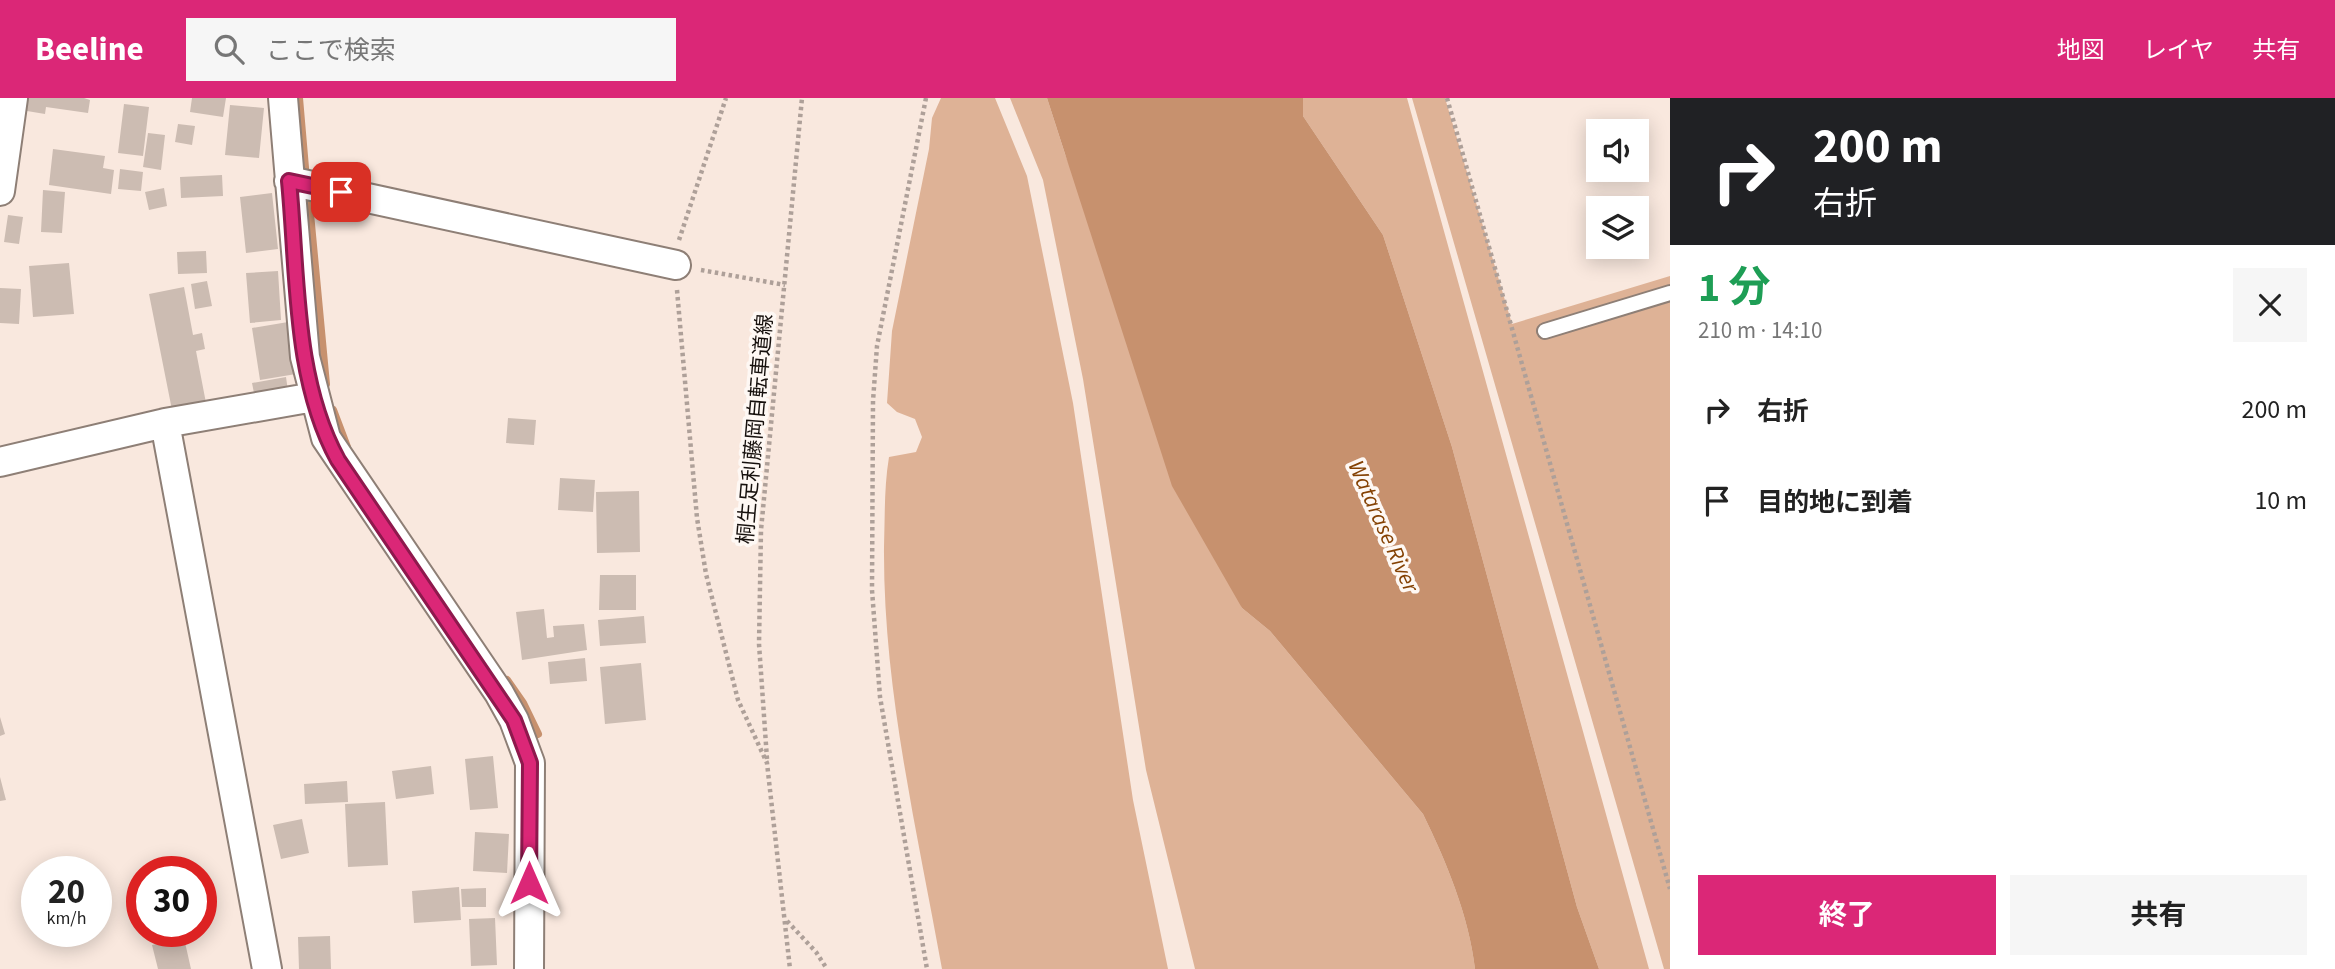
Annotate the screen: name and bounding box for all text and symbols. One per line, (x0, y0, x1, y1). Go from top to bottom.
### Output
search box (186, 18, 676, 81)
text: Beeline (35, 26, 144, 73)
icon: search (210, 30, 248, 68)
text: ここで検索 (266, 32, 396, 69)
text: 地図 (2057, 33, 2105, 68)
text: レイヤ (2143, 33, 2214, 68)
text: 共有 (2252, 33, 2300, 68)
text: 200 m (1813, 112, 1942, 182)
map controls (1586, 119, 1649, 259)
button: sound (1586, 119, 1649, 182)
icon: right (1698, 126, 1789, 217)
pin (311, 162, 371, 222)
icon: arrive (322, 173, 360, 211)
text: 右折 (1813, 181, 1877, 227)
button: layers (1586, 196, 1649, 259)
text: 1 分 (1698, 258, 1771, 318)
button: close (2233, 268, 2307, 342)
street label: 桐生足利藤岡自転車道線 (730, 313, 780, 545)
text: 210 m · 14:10 (1698, 314, 1822, 347)
icon: right (1698, 391, 1736, 429)
text: 200 m (2241, 391, 2307, 428)
text: 右折 (1757, 393, 1809, 430)
water label: Watarase River (1340, 455, 1428, 598)
icon: arrive (1698, 482, 1736, 520)
text: 10 m (2254, 482, 2307, 519)
text: 目的地に到着 (1757, 484, 1913, 521)
position arrow (492, 846, 566, 920)
speed limit sign: 30 (126, 856, 217, 947)
text: 20 (48, 867, 85, 917)
button: 終了 (1698, 875, 1996, 955)
button: 共有 (2010, 875, 2307, 955)
text: km/h (47, 906, 86, 931)

